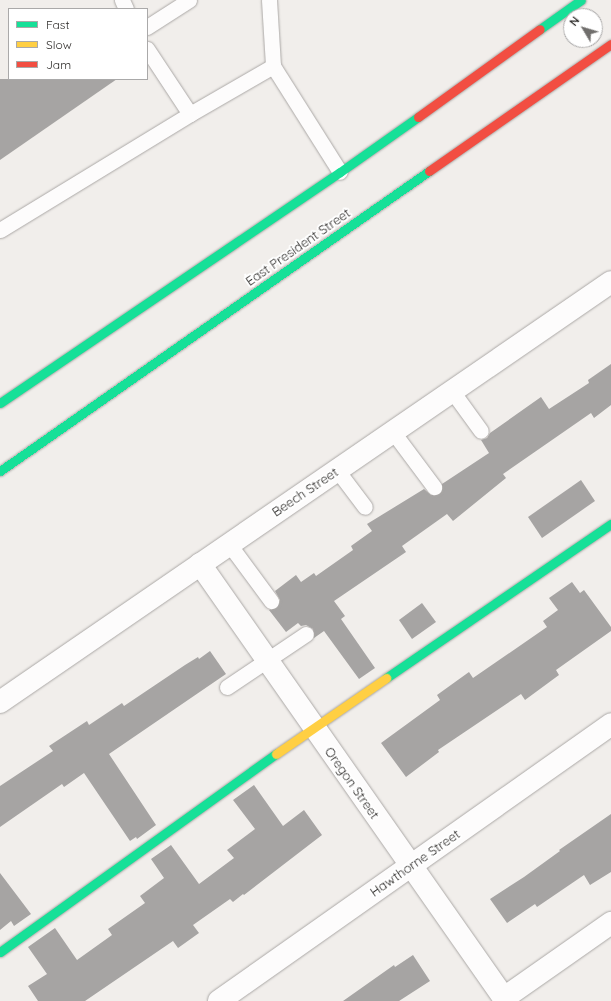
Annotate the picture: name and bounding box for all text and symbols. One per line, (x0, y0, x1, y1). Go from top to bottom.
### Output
legend (8, 8, 148, 80)
north arrow (563, 8, 603, 48)
text: N (566, 14, 582, 29)
text: Fast (46, 17, 70, 32)
text: Slow (46, 37, 72, 52)
text: Jam (46, 57, 71, 72)
street label: East President Street (243, 205, 353, 289)
street label: Beech Street (269, 464, 341, 520)
street label: Oregon Street (321, 744, 383, 822)
street label: Hawthorne Street (367, 826, 463, 900)

